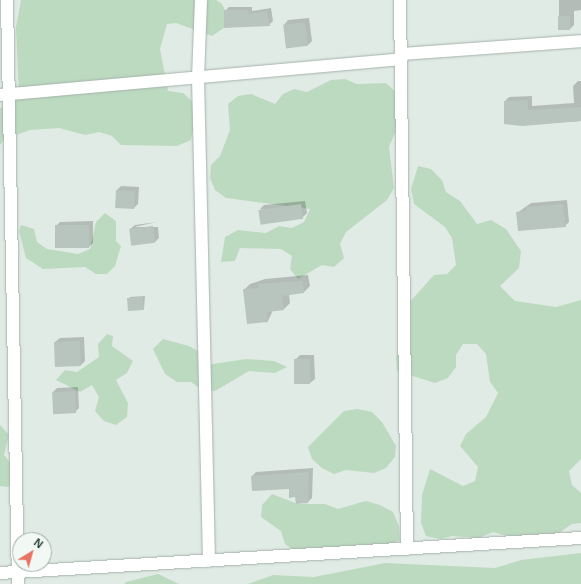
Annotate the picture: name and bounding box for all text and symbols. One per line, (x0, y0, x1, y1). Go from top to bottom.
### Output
north arrow (12, 532, 52, 572)
text: N (32, 536, 45, 550)

